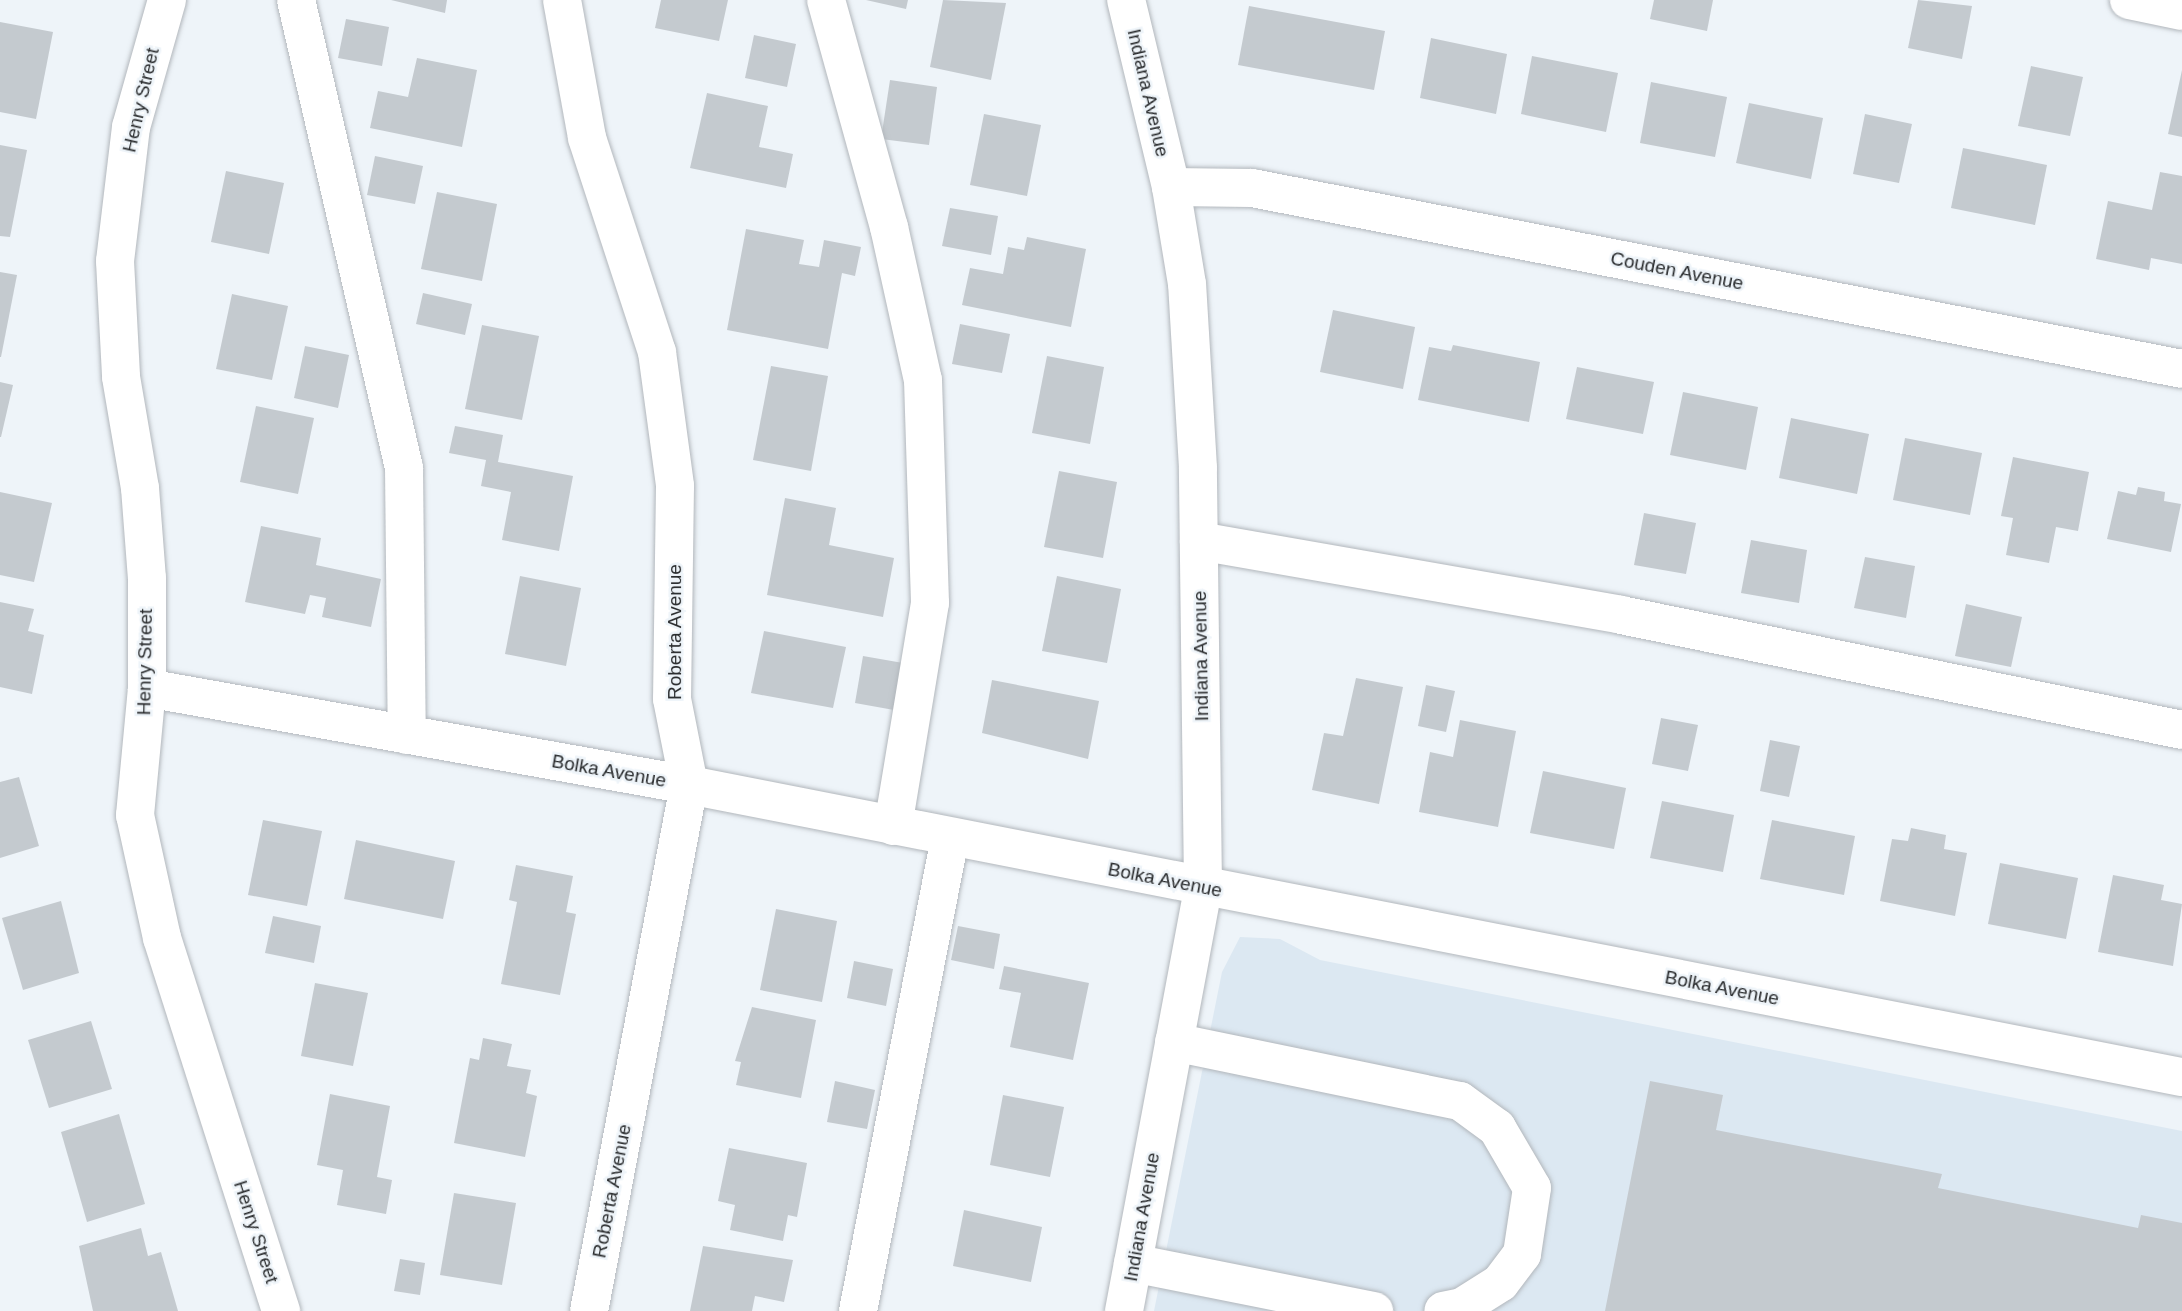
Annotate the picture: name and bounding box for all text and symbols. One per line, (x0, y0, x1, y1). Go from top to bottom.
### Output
street label: Indiana Avenue (1122, 26, 1174, 160)
street label: Henry Street (118, 45, 164, 155)
street label: Couden Avenue (1608, 247, 1746, 295)
street label: Roberta Avenue (664, 564, 686, 700)
street label: Indiana Avenue (1188, 590, 1214, 722)
street label: Henry Street (133, 608, 157, 716)
street label: Bolka Avenue (549, 750, 669, 792)
street label: Bolka Avenue (1105, 858, 1225, 902)
street label: Bolka Avenue (1662, 966, 1782, 1010)
street label: Roberta Avenue (588, 1122, 636, 1260)
street label: Indiana Avenue (1119, 1150, 1165, 1284)
street label: Henry Street (229, 1178, 283, 1286)

